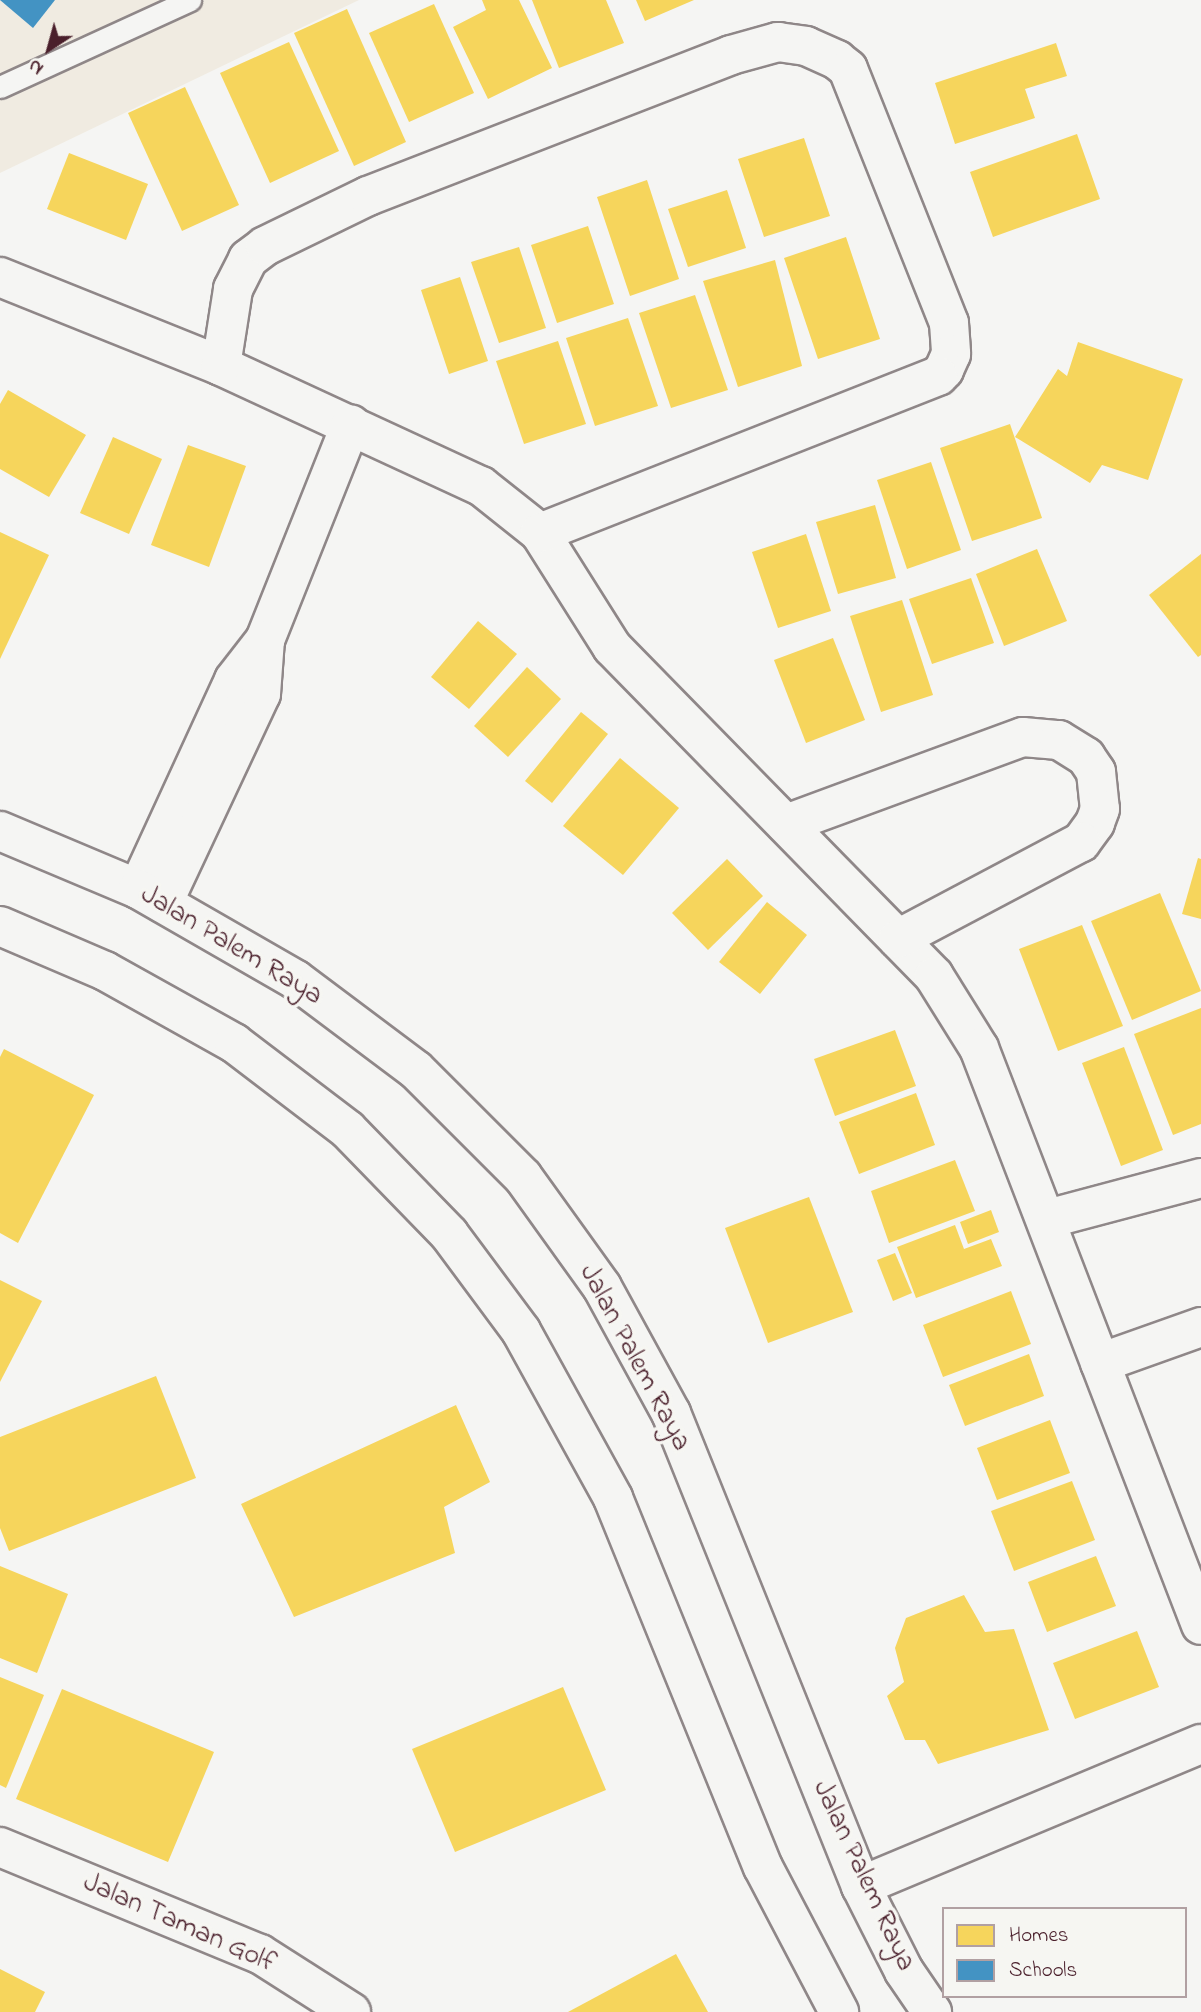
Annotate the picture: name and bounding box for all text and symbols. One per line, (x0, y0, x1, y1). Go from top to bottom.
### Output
north arrow (14, 14, 84, 84)
text: N (23, 52, 49, 81)
street label: Jalan Palem Raya (134, 878, 328, 1014)
street label: Jalan Palem Raya (571, 1259, 697, 1457)
street label: Jalan Palem Raya (804, 1775, 922, 1977)
street label: Jalan Taman Golf (78, 1867, 280, 1981)
legend (942, 1907, 1187, 1998)
text: Homes (1009, 1921, 1069, 1951)
text: Schools (1009, 1956, 1077, 1986)

